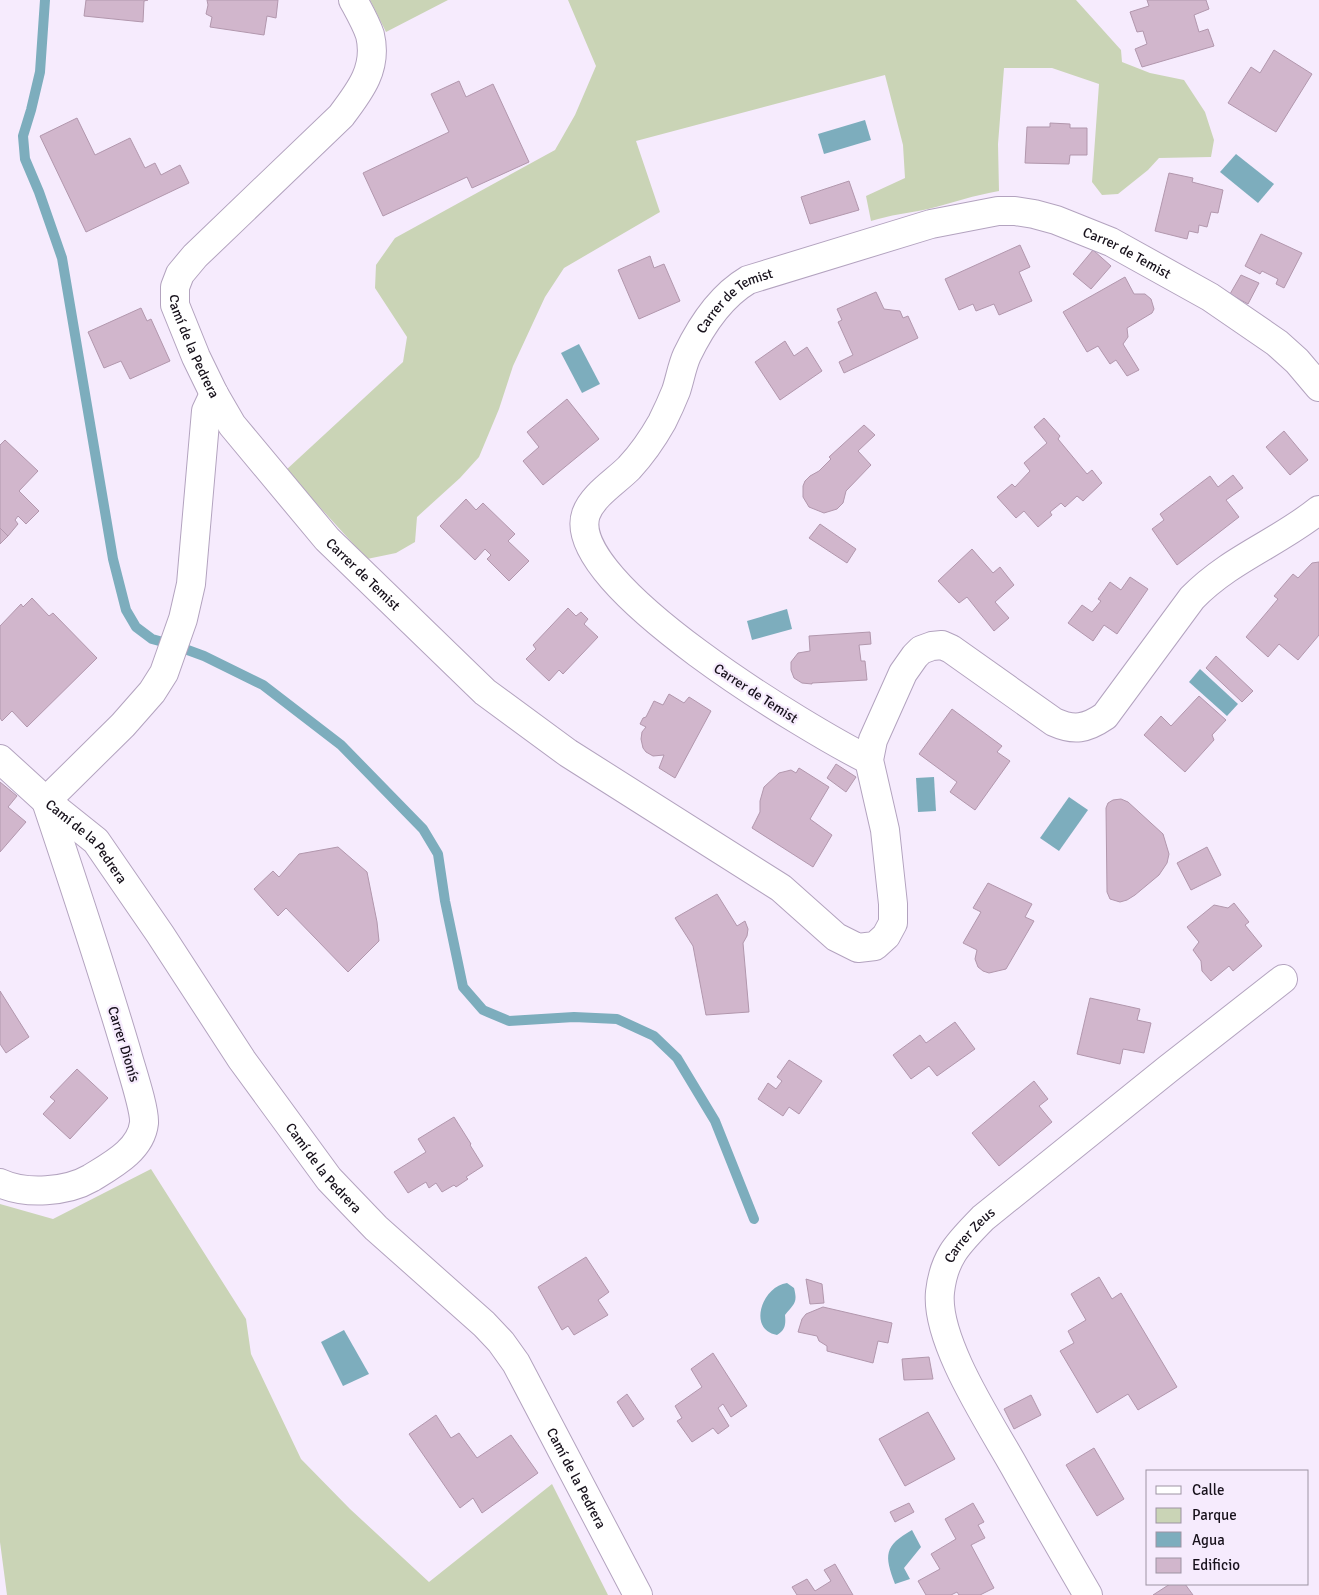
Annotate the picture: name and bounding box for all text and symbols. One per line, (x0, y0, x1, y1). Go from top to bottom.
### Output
street label: Carrer de Temist (1080, 224, 1174, 283)
street label: Carrer de Temist (693, 265, 775, 337)
street label: Camí de la Pedrera (166, 294, 223, 401)
street label: Carrer de Temist (322, 535, 404, 614)
street label: Carrer de Temist (710, 660, 801, 727)
street label: Camí de la Pedrera (42, 796, 131, 887)
street label: Carrer Dionís (104, 1004, 143, 1084)
street label: Camí de la Pedrera (282, 1120, 365, 1217)
street label: Carrer Zeus (941, 1204, 999, 1266)
street label: Camí de la Pedrera (543, 1425, 610, 1532)
legend (1146, 1470, 1309, 1585)
text: Calle (1192, 1481, 1225, 1499)
text: Parque (1192, 1506, 1237, 1524)
text: Agua (1192, 1531, 1225, 1549)
text: Edificio (1192, 1556, 1240, 1574)

